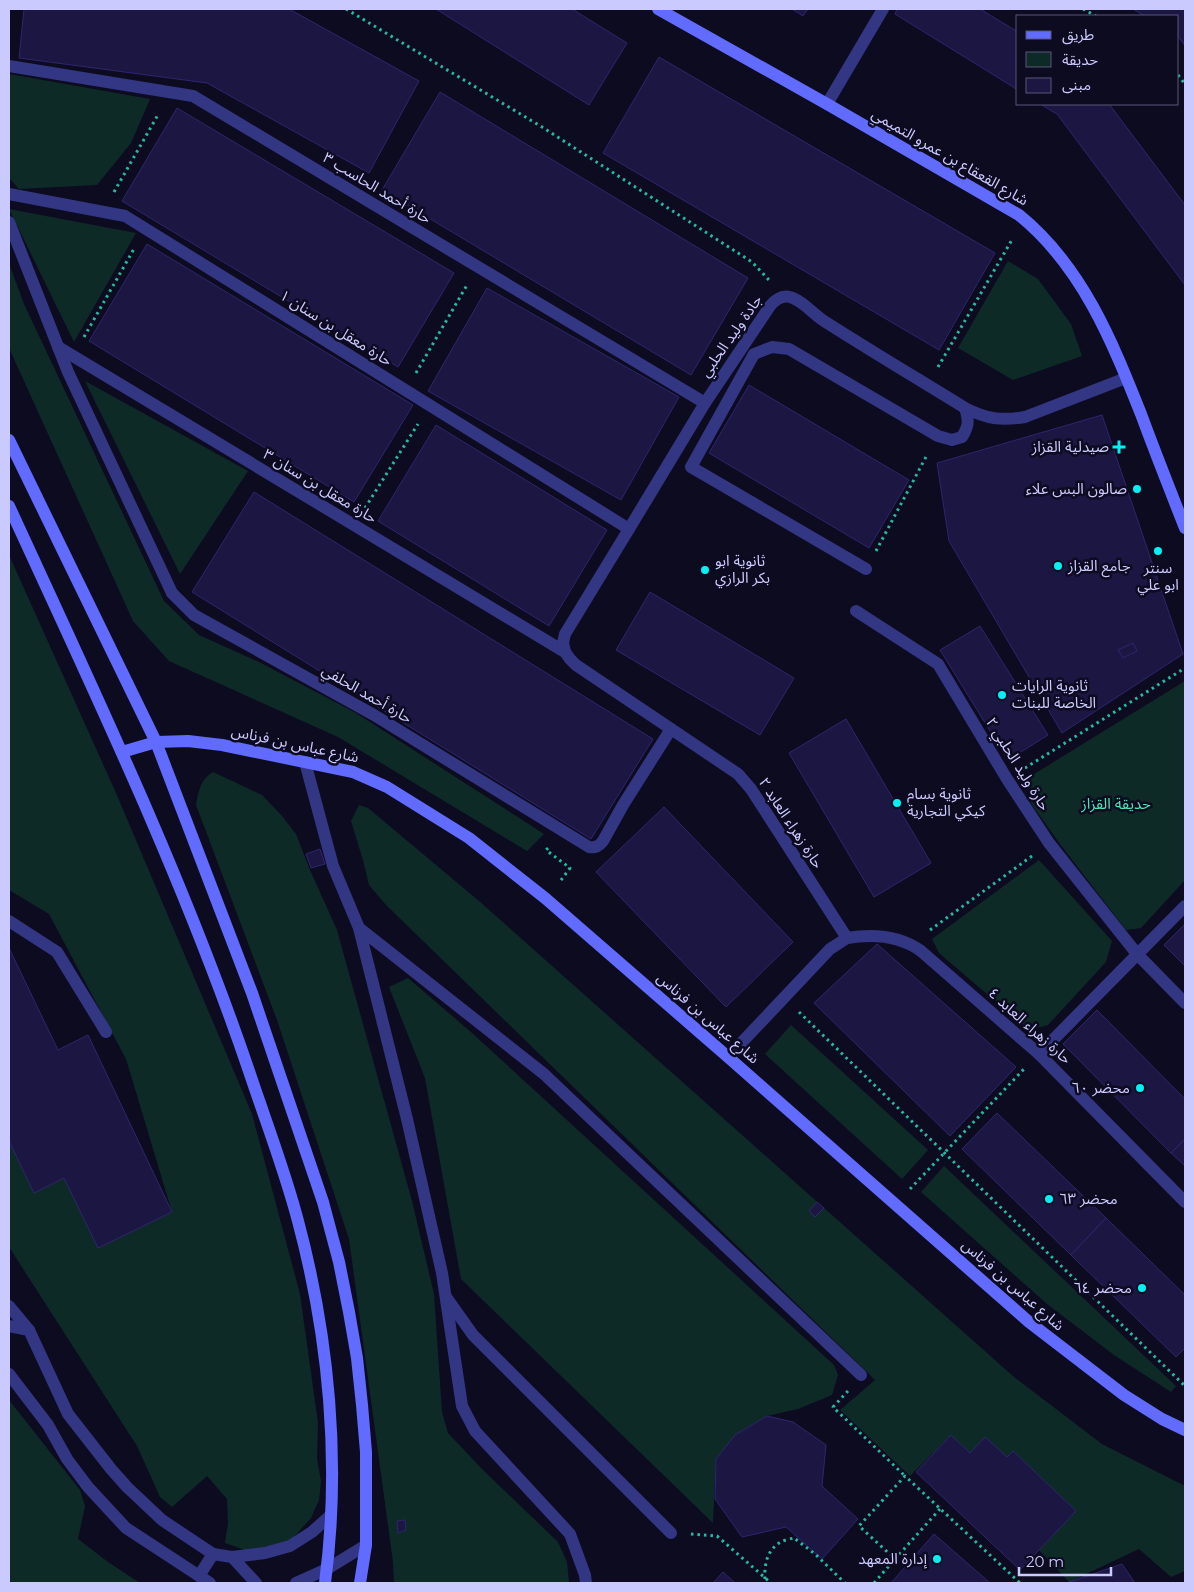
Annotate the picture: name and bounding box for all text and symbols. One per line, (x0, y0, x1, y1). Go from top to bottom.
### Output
legend (1016, 15, 1179, 105)
text: طريق (1062, 25, 1094, 45)
text: حديقة (1062, 50, 1098, 69)
text: مبنى (1062, 75, 1091, 94)
street label: شارع القعقاع بن عمرو التميمي (867, 104, 1032, 212)
street label: حارة أحمد الحاسب ٣ (320, 148, 435, 228)
street label: حارة معقل بن سنان ١ (276, 285, 396, 370)
street label: جادة وليد الحلبي (695, 291, 768, 382)
place label: صيدلية القزاز (1031, 437, 1109, 456)
marker: صيدلية القزاز (1113, 441, 1125, 453)
street label: حارة معقل بن سنان ٣ (260, 444, 381, 527)
place label: صالون البس علاء (1026, 479, 1127, 498)
marker: صالون البس علاء (1131, 483, 1143, 495)
marker: سنتر ابو علي (1152, 545, 1164, 557)
place label: ثانوية ابو بكر الرازي (715, 551, 770, 589)
place label: جامع القزاز (1067, 556, 1131, 578)
place label: سنتر ابو علي (1137, 558, 1179, 596)
marker: جامع القزاز (1052, 560, 1064, 572)
marker: ثانوية ابو بكر الرازي (699, 564, 711, 576)
street label: حارة أحمد الحلفي (318, 660, 416, 729)
place label: ثانوية الرايات الخاصة للبنات (1012, 676, 1096, 712)
marker: ثانوية الرايات الخاصة للبنات (996, 689, 1008, 701)
street label: حارة وليد الحلبي ٢ (980, 714, 1055, 815)
street label: شارع عباس بن فرناس (229, 721, 361, 769)
street label: حارة زهراء العابد ٢ (755, 774, 828, 872)
place label: ثانوية بسام كيكي التجارية (907, 784, 986, 822)
park label: حديقة القزاز (1080, 794, 1151, 813)
marker: ثانوية بسام كيكي التجارية (891, 797, 903, 809)
street label: شارع عباس بن فرناس (651, 968, 764, 1070)
street label: حارة زهراء العابد ٤ (985, 983, 1076, 1068)
place label: محضر ٦٠ (1071, 1078, 1130, 1097)
marker: محضر ٦٠ (1134, 1082, 1146, 1094)
place label: محضر ٦٣ (1059, 1189, 1118, 1208)
marker: محضر ٦٣ (1043, 1193, 1055, 1205)
street label: شارع عباس بن فرناس (956, 1235, 1069, 1337)
place label: محضر ٦٤ (1073, 1278, 1132, 1297)
marker: محضر ٦٤ (1136, 1282, 1148, 1294)
scale bar (1019, 1544, 1112, 1576)
place label: إدارة المعهد (858, 1549, 928, 1569)
text: 20 m (1026, 1552, 1064, 1571)
marker: إدارة المعهد (931, 1553, 943, 1565)

